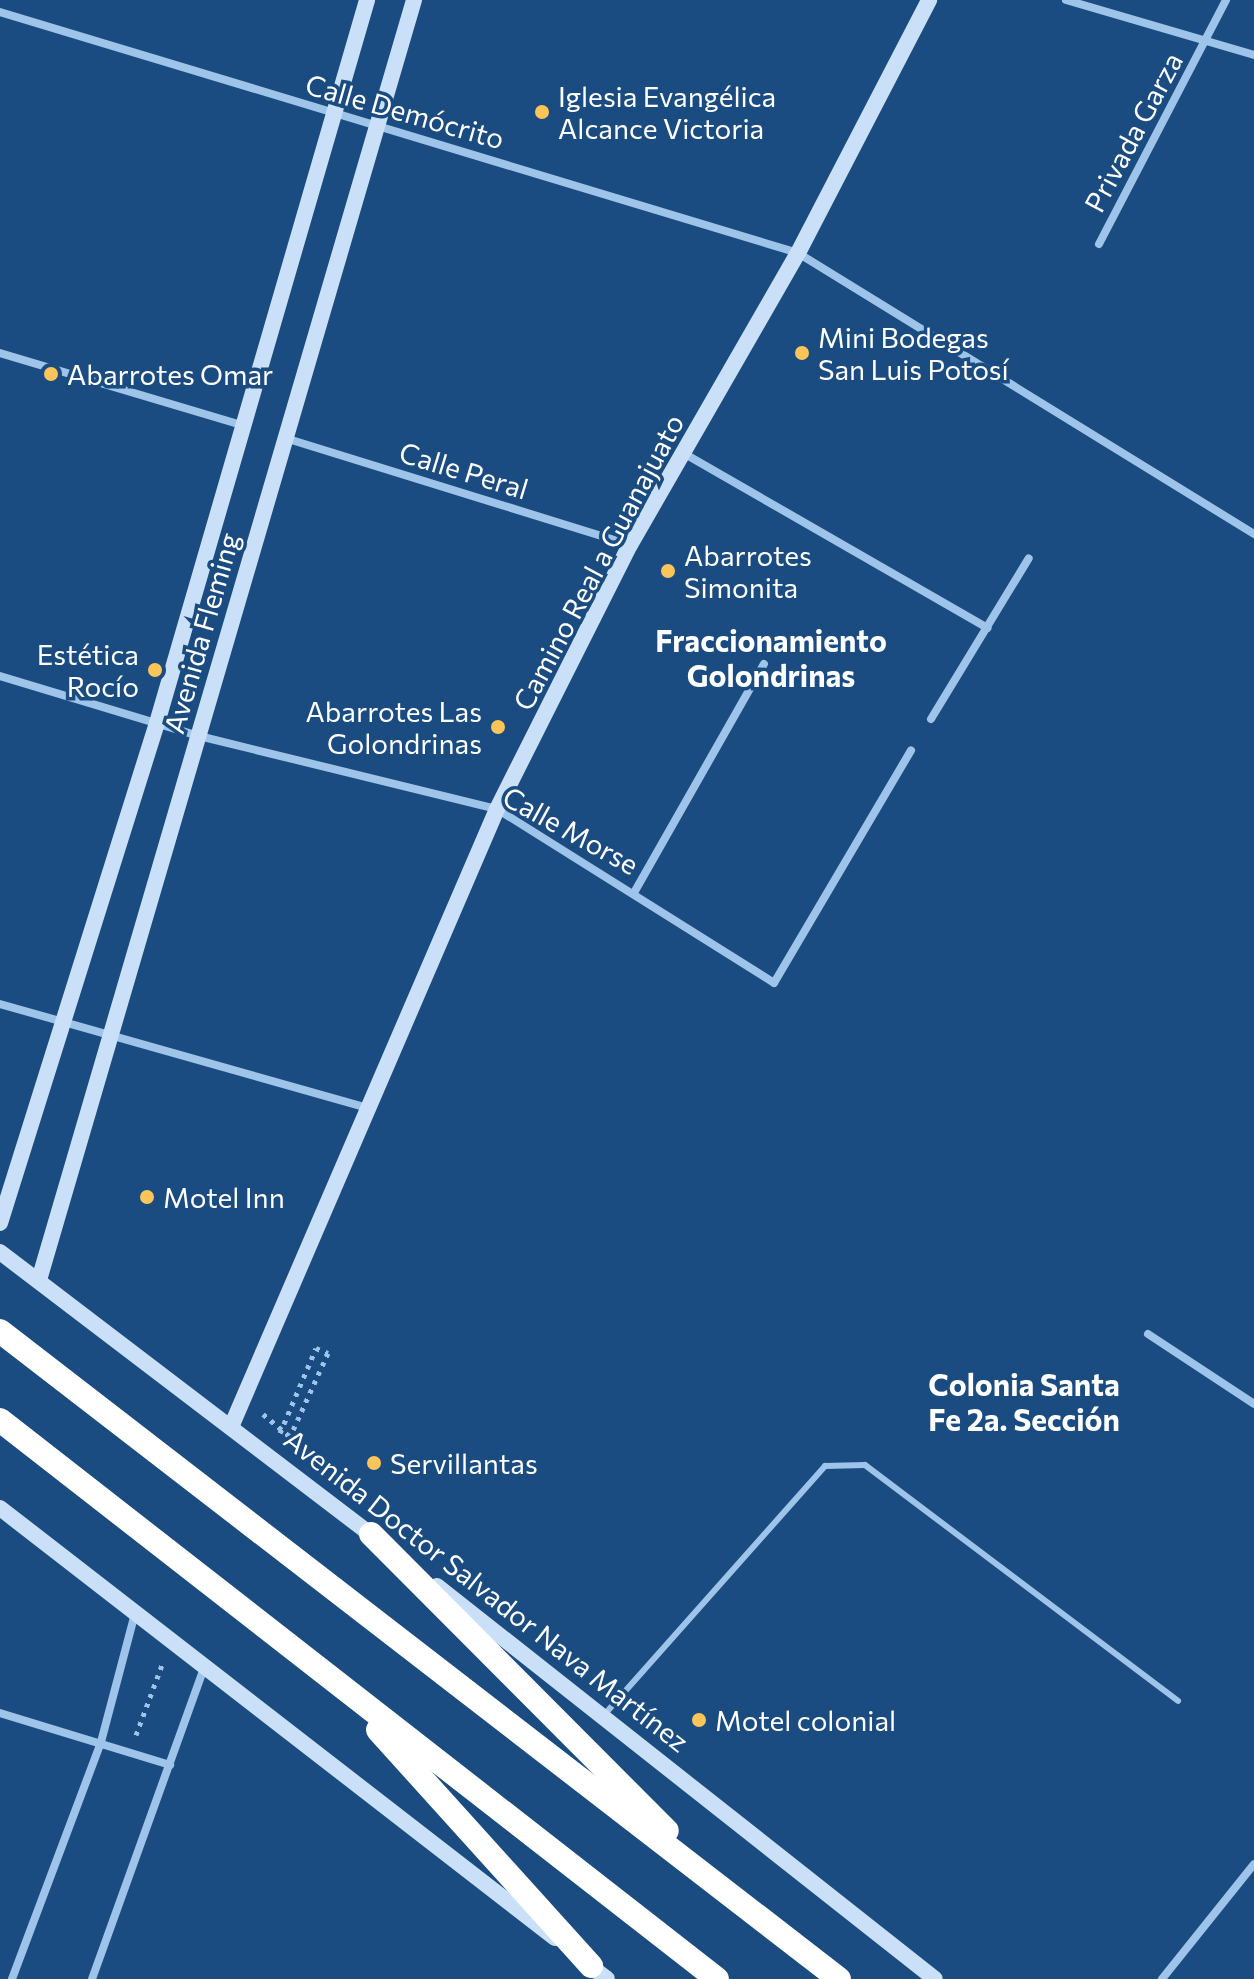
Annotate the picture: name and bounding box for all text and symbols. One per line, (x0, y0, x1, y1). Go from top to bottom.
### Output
street label: Privada Garza (1077, 47, 1189, 217)
street label: Calle Demócrito (302, 67, 508, 155)
place label: Iglesia Evangélica Alcance Victoria (558, 79, 776, 145)
marker: Iglesia Evangélica Alcance Victoria (533, 103, 551, 121)
place label: Mini Bodegas San Luis Potosí (818, 320, 1009, 386)
marker: Mini Bodegas San Luis Potosí (793, 344, 811, 362)
place label: Abarrotes Omar (67, 357, 273, 391)
marker: Abarrotes Omar (42, 365, 60, 383)
street label: Camino Real a Guanajuato (506, 408, 690, 716)
street label: Calle Peral (396, 435, 532, 505)
street label: Avenida Fleming (156, 529, 246, 737)
place label: Abarrotes Simonita (684, 538, 812, 604)
marker: Abarrotes Simonita (659, 562, 677, 580)
district label: Fraccionamiento Golondrinas (655, 622, 887, 692)
place label: Estética Rocío (37, 637, 139, 703)
marker: Estética Rocío (146, 661, 164, 679)
place label: Abarrotes Las Golondrinas (305, 694, 482, 760)
marker: Abarrotes Las Golondrinas (489, 718, 507, 736)
street label: Calle Morse (497, 779, 645, 881)
place label: Motel Inn (163, 1180, 285, 1214)
marker: Motel Inn (138, 1188, 156, 1206)
district label: Colonia Santa Fe 2a. Sección (928, 1366, 1120, 1436)
street label: Avenida Doctor Salvador Nava Martínez (278, 1422, 696, 1758)
place label: Servillantas (390, 1446, 538, 1480)
marker: Servillantas (365, 1454, 383, 1472)
place label: Motel colonial (715, 1703, 896, 1737)
marker: Motel colonial (690, 1711, 708, 1729)

